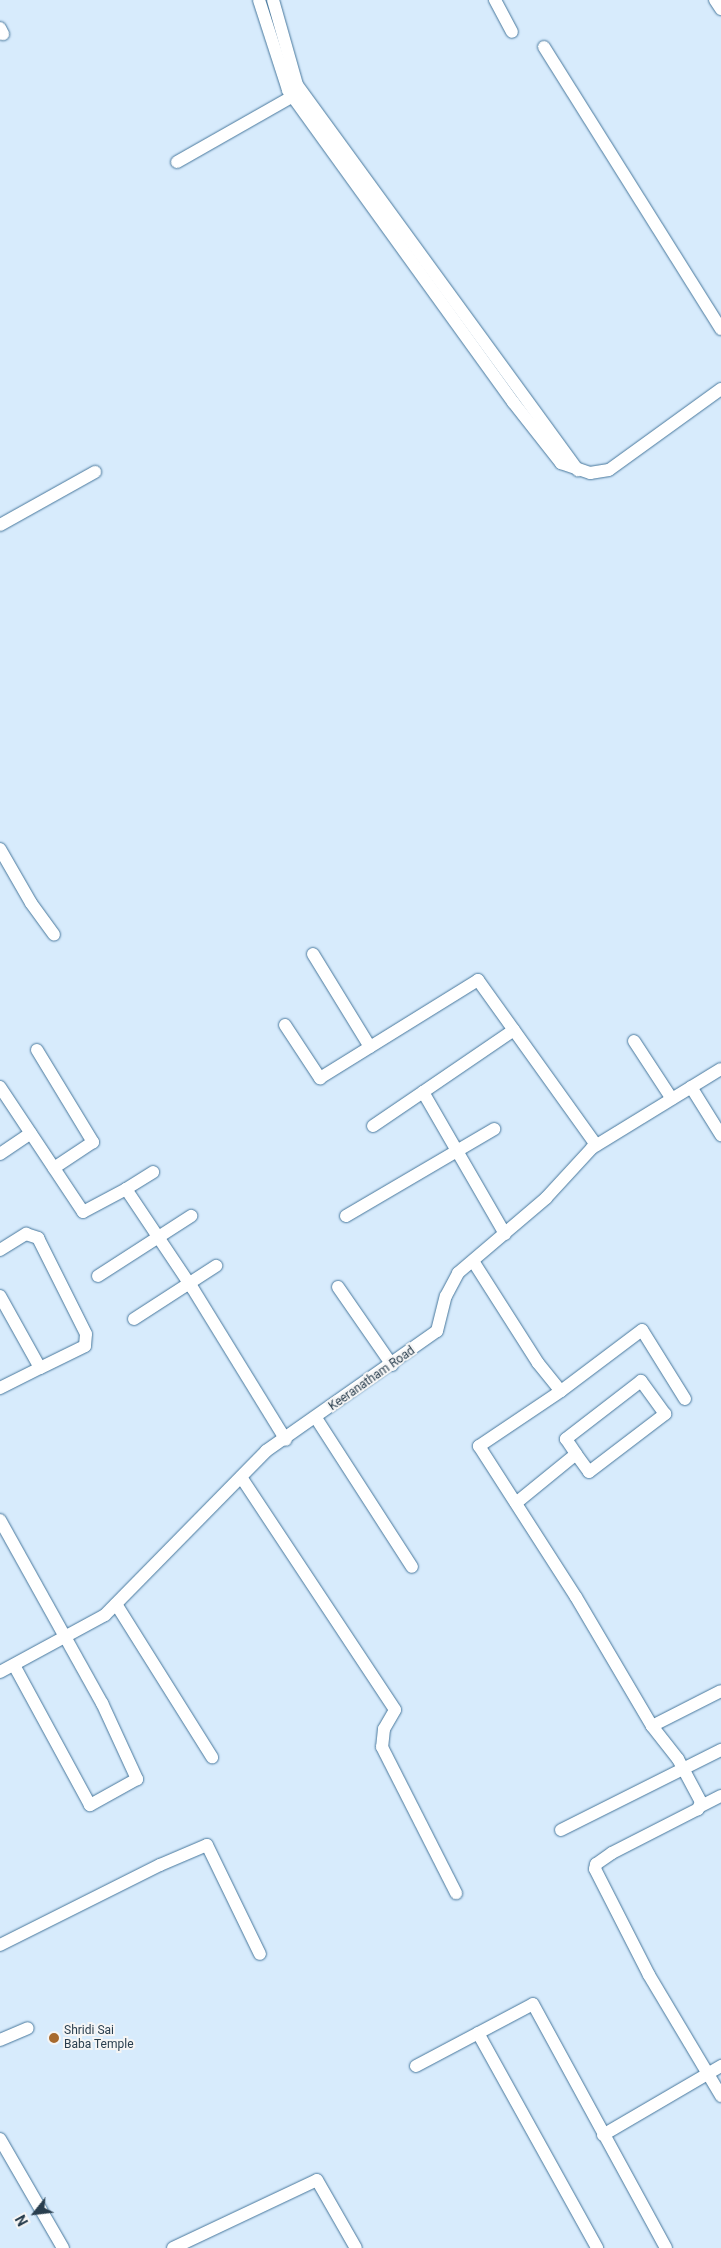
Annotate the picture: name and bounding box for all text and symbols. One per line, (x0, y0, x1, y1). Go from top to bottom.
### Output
street label: Keeranatham Road (326, 1344, 418, 1414)
place label: Shridi Sai Baba Temple (64, 2024, 134, 2052)
marker: Shridi Sai Baba Temple (48, 2032, 60, 2044)
north arrow (10, 2188, 60, 2238)
text: N (12, 2212, 31, 2228)

